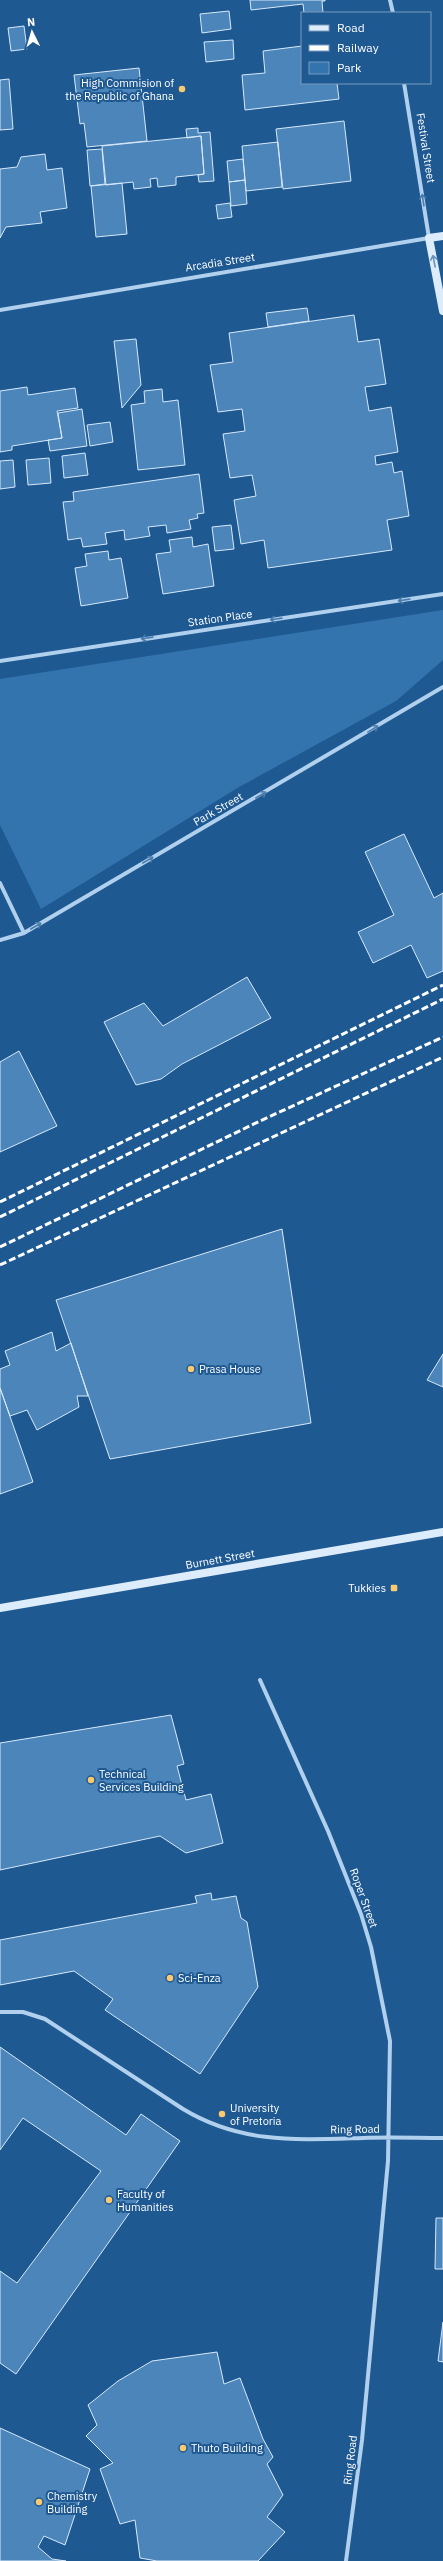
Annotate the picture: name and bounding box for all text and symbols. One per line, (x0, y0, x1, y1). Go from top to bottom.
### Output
north arrow (12, 12, 52, 52)
legend (301, 12, 431, 84)
text: N (27, 15, 36, 29)
text: Road (337, 20, 365, 35)
text: Railway (337, 40, 379, 55)
text: Park (337, 60, 362, 75)
place label: High Commision of the Republic of Ghana (65, 76, 174, 103)
marker: High Commision of the Republic of Ghana (177, 84, 187, 94)
street label: Festival Street (414, 112, 438, 184)
one-way arrow (419, 194, 427, 207)
street label: Arcadia Street (184, 250, 256, 274)
one-way arrow (429, 255, 437, 268)
one-way arrow (398, 596, 411, 604)
street label: Station Place (187, 607, 253, 629)
one-way arrow (270, 615, 283, 623)
one-way arrow (141, 634, 154, 642)
one-way arrow (367, 725, 379, 733)
street label: Park Street (191, 789, 245, 829)
one-way arrow (255, 790, 267, 798)
one-way arrow (142, 856, 154, 864)
one-way arrow (30, 921, 42, 929)
place label: Prasa House (199, 1362, 261, 1376)
marker: Prasa House (186, 1364, 196, 1374)
street label: Burnett Street (184, 1546, 256, 1572)
place label: Tukkies (348, 1581, 386, 1595)
marker: Tukkies (389, 1583, 399, 1593)
place label: Technical Services Building (99, 1767, 184, 1794)
marker: Technical Services Building (86, 1775, 96, 1785)
street label: Roper Street (347, 1866, 381, 1930)
place label: Sci-Enza (178, 1971, 221, 1985)
marker: Sci-Enza (165, 1973, 175, 1983)
place label: University of Pretoria (230, 2101, 282, 2128)
marker: University of Pretoria (217, 2109, 227, 2119)
street label: Ring Road (330, 2122, 380, 2136)
place label: Faculty of Humanities (117, 2187, 174, 2214)
marker: Faculty of Humanities (104, 2195, 114, 2205)
street label: Ring Road (340, 2434, 360, 2486)
place label: Thuto Building (191, 2441, 263, 2455)
marker: Thuto Building (178, 2443, 188, 2453)
place label: Chemistry Building (47, 2489, 98, 2516)
marker: Chemistry Building (34, 2497, 44, 2507)

